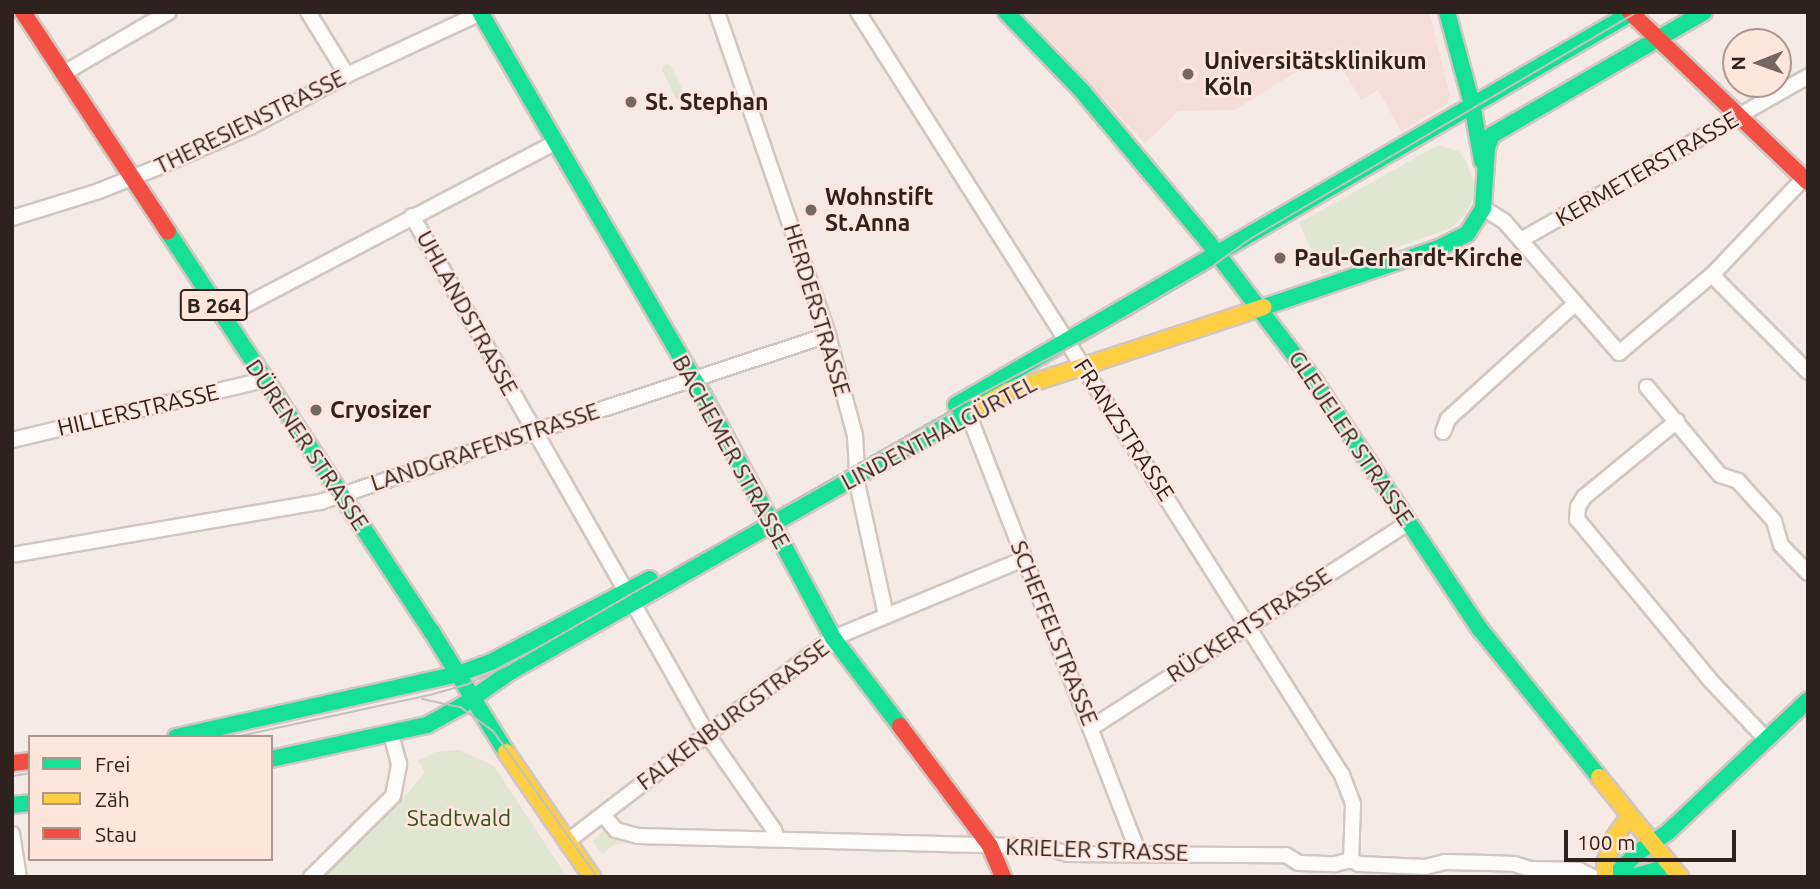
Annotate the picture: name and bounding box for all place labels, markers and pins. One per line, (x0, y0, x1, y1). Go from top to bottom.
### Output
place label: Universitätsklinikum Köln (1204, 47, 1427, 101)
marker: Universitätsklinikum Köln (1178, 64, 1198, 84)
place label: St. Stephan (645, 88, 768, 116)
marker: St. Stephan (623, 94, 639, 110)
place label: Wohnstift St.Anna (825, 183, 933, 237)
marker: Wohnstift St.Anna (803, 202, 819, 218)
place label: Paul-Gerhardt-Kirche (1294, 244, 1523, 272)
marker: Paul-Gerhardt-Kirche (1272, 250, 1288, 266)
place label: Cryosizer (330, 396, 432, 424)
marker: Cryosizer (308, 402, 324, 418)

